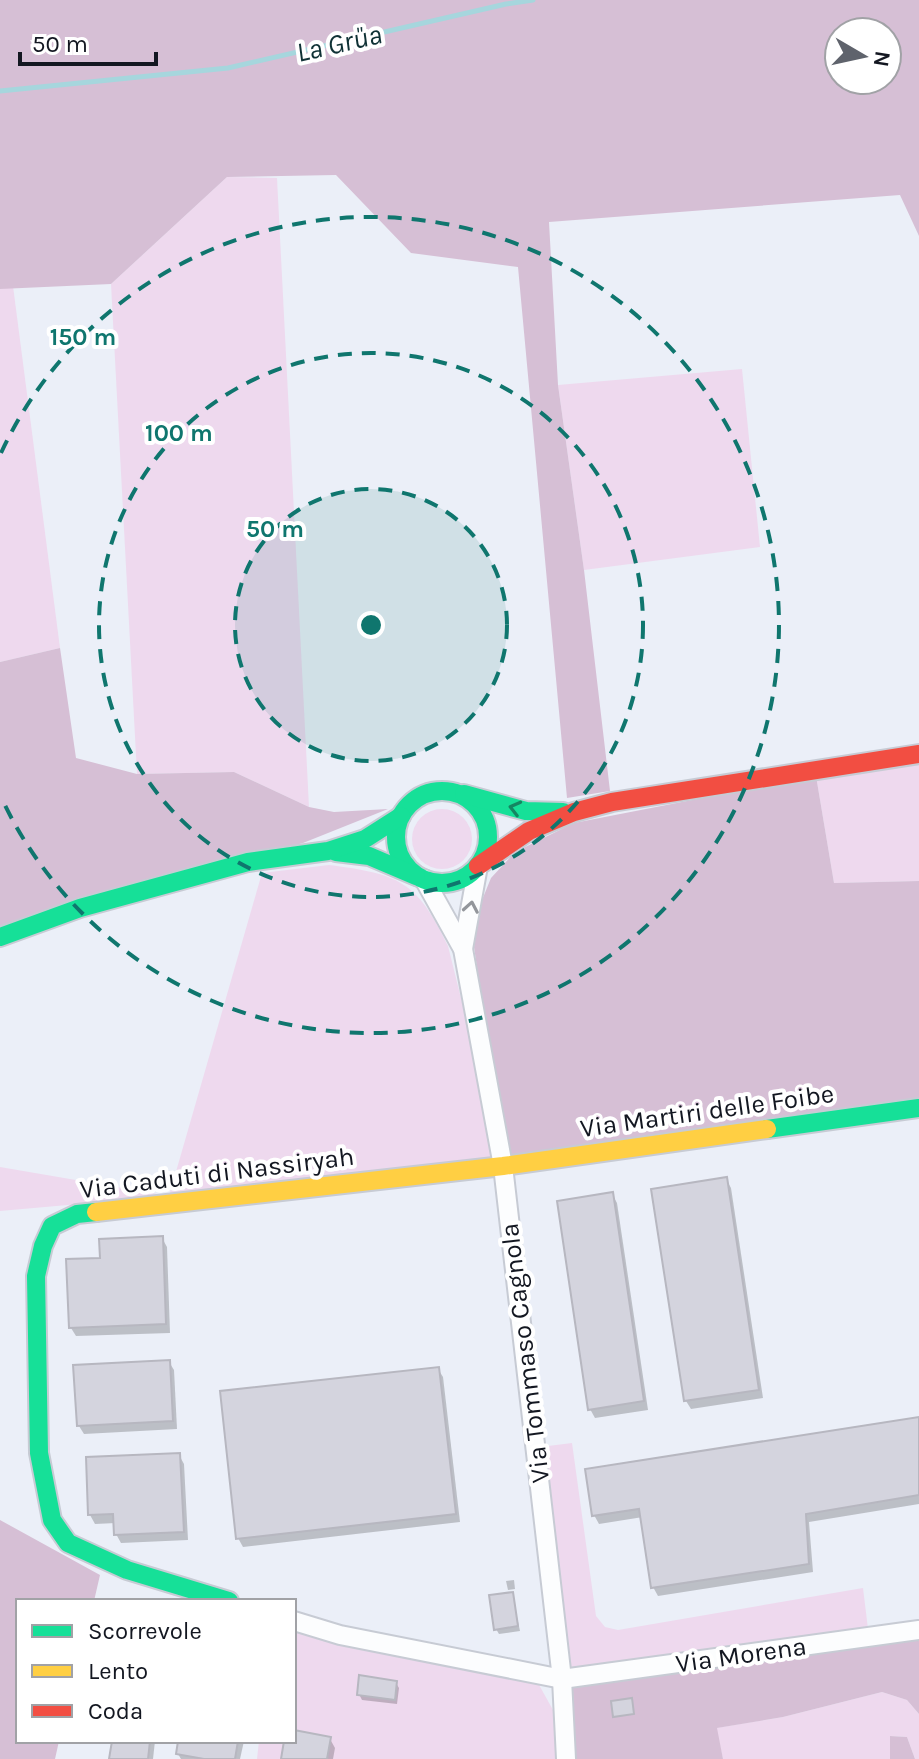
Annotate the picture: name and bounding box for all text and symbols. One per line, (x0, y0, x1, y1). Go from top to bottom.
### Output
scale bar (20, 16, 156, 66)
north arrow (823, 16, 903, 96)
water label: La Grűa (293, 17, 385, 69)
text: 50 m (32, 30, 88, 58)
text: N (868, 49, 896, 69)
text: 150 m (50, 323, 116, 351)
text: 100 m (145, 419, 213, 447)
text: 50 m (246, 515, 304, 543)
centre of rings (357, 611, 385, 639)
one-way arrow (509, 800, 523, 817)
one-way arrow (461, 901, 478, 914)
street label: Via Martiri delle Foibe (578, 1078, 836, 1144)
street label: Via Caduti di Nassiryah (78, 1141, 356, 1205)
street label: Via Tommaso Cagnola (494, 1221, 556, 1485)
legend (16, 1599, 296, 1743)
text: Scorrevole (88, 1617, 202, 1645)
street label: Via Morena (674, 1630, 808, 1680)
text: Lento (88, 1657, 148, 1685)
text: Coda (88, 1697, 143, 1725)

